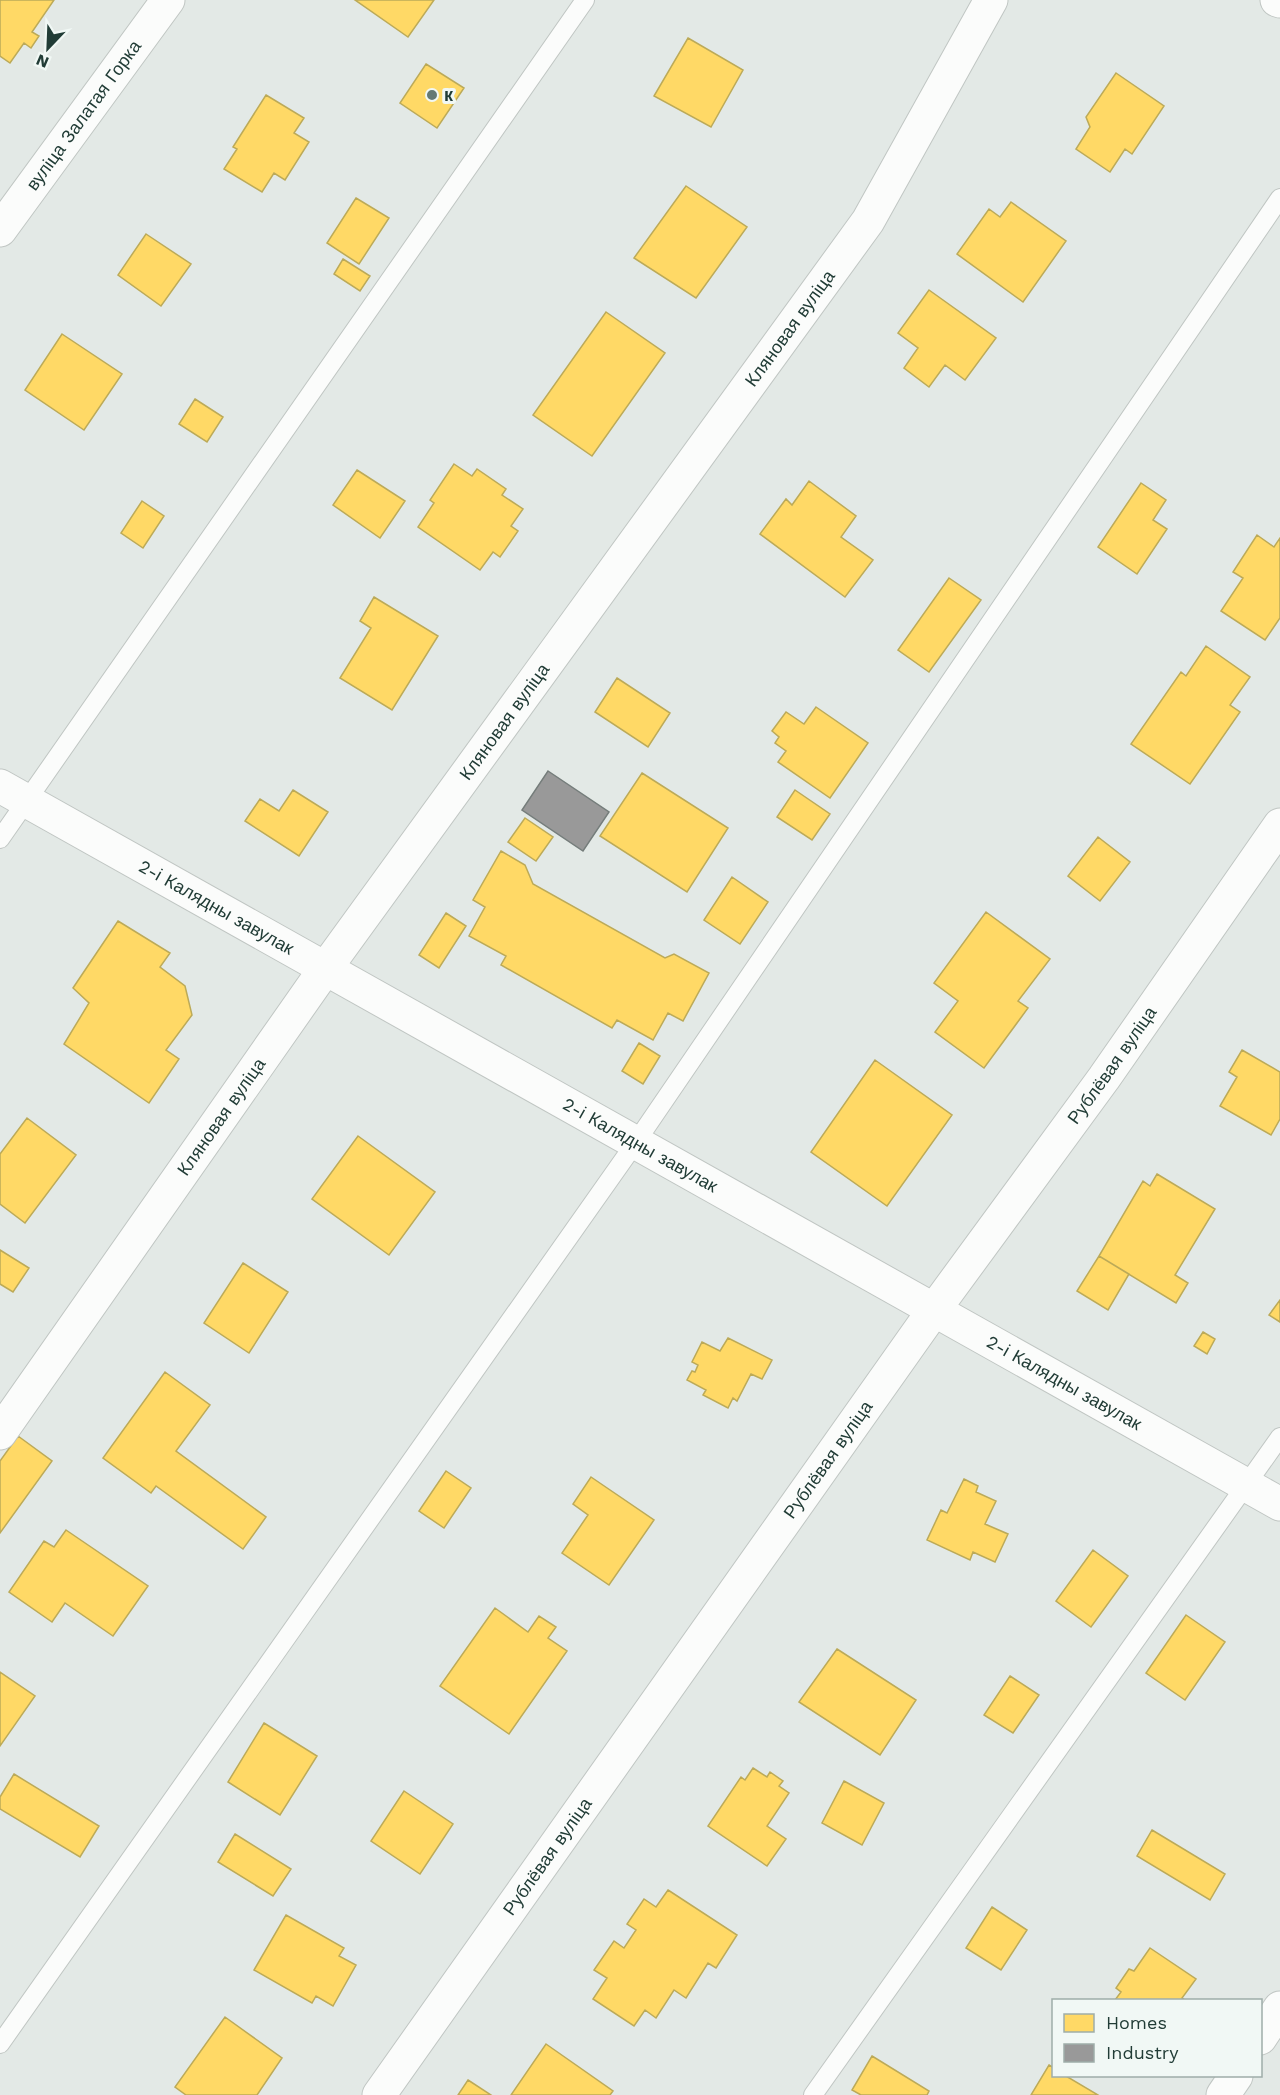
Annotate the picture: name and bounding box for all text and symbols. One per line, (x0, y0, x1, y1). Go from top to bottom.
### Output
north arrow (18, 18, 78, 78)
street label: вуліца Залатая Горка (22, 35, 146, 194)
text: N (33, 50, 52, 72)
place label: к (444, 84, 454, 105)
marker: к (425, 88, 439, 102)
street label: Кляновая вуліца (740, 265, 839, 390)
street label: Кляновая вуліца (455, 658, 554, 784)
street label: 2-і Калядны завулак (135, 855, 298, 959)
street label: Рублёвая вуліца (1063, 1001, 1161, 1128)
street label: Кляновая вуліца (173, 1053, 270, 1179)
street label: 2-і Калядны завулак (559, 1093, 722, 1197)
street label: 2-і Калядны завулак (983, 1331, 1146, 1434)
street label: Рублёвая вуліца (779, 1396, 877, 1522)
street label: Рублёвая вуліца (498, 1793, 596, 1919)
legend (1052, 1999, 1262, 2077)
text: Homes (1106, 2012, 1167, 2033)
text: Industry (1106, 2042, 1179, 2063)

